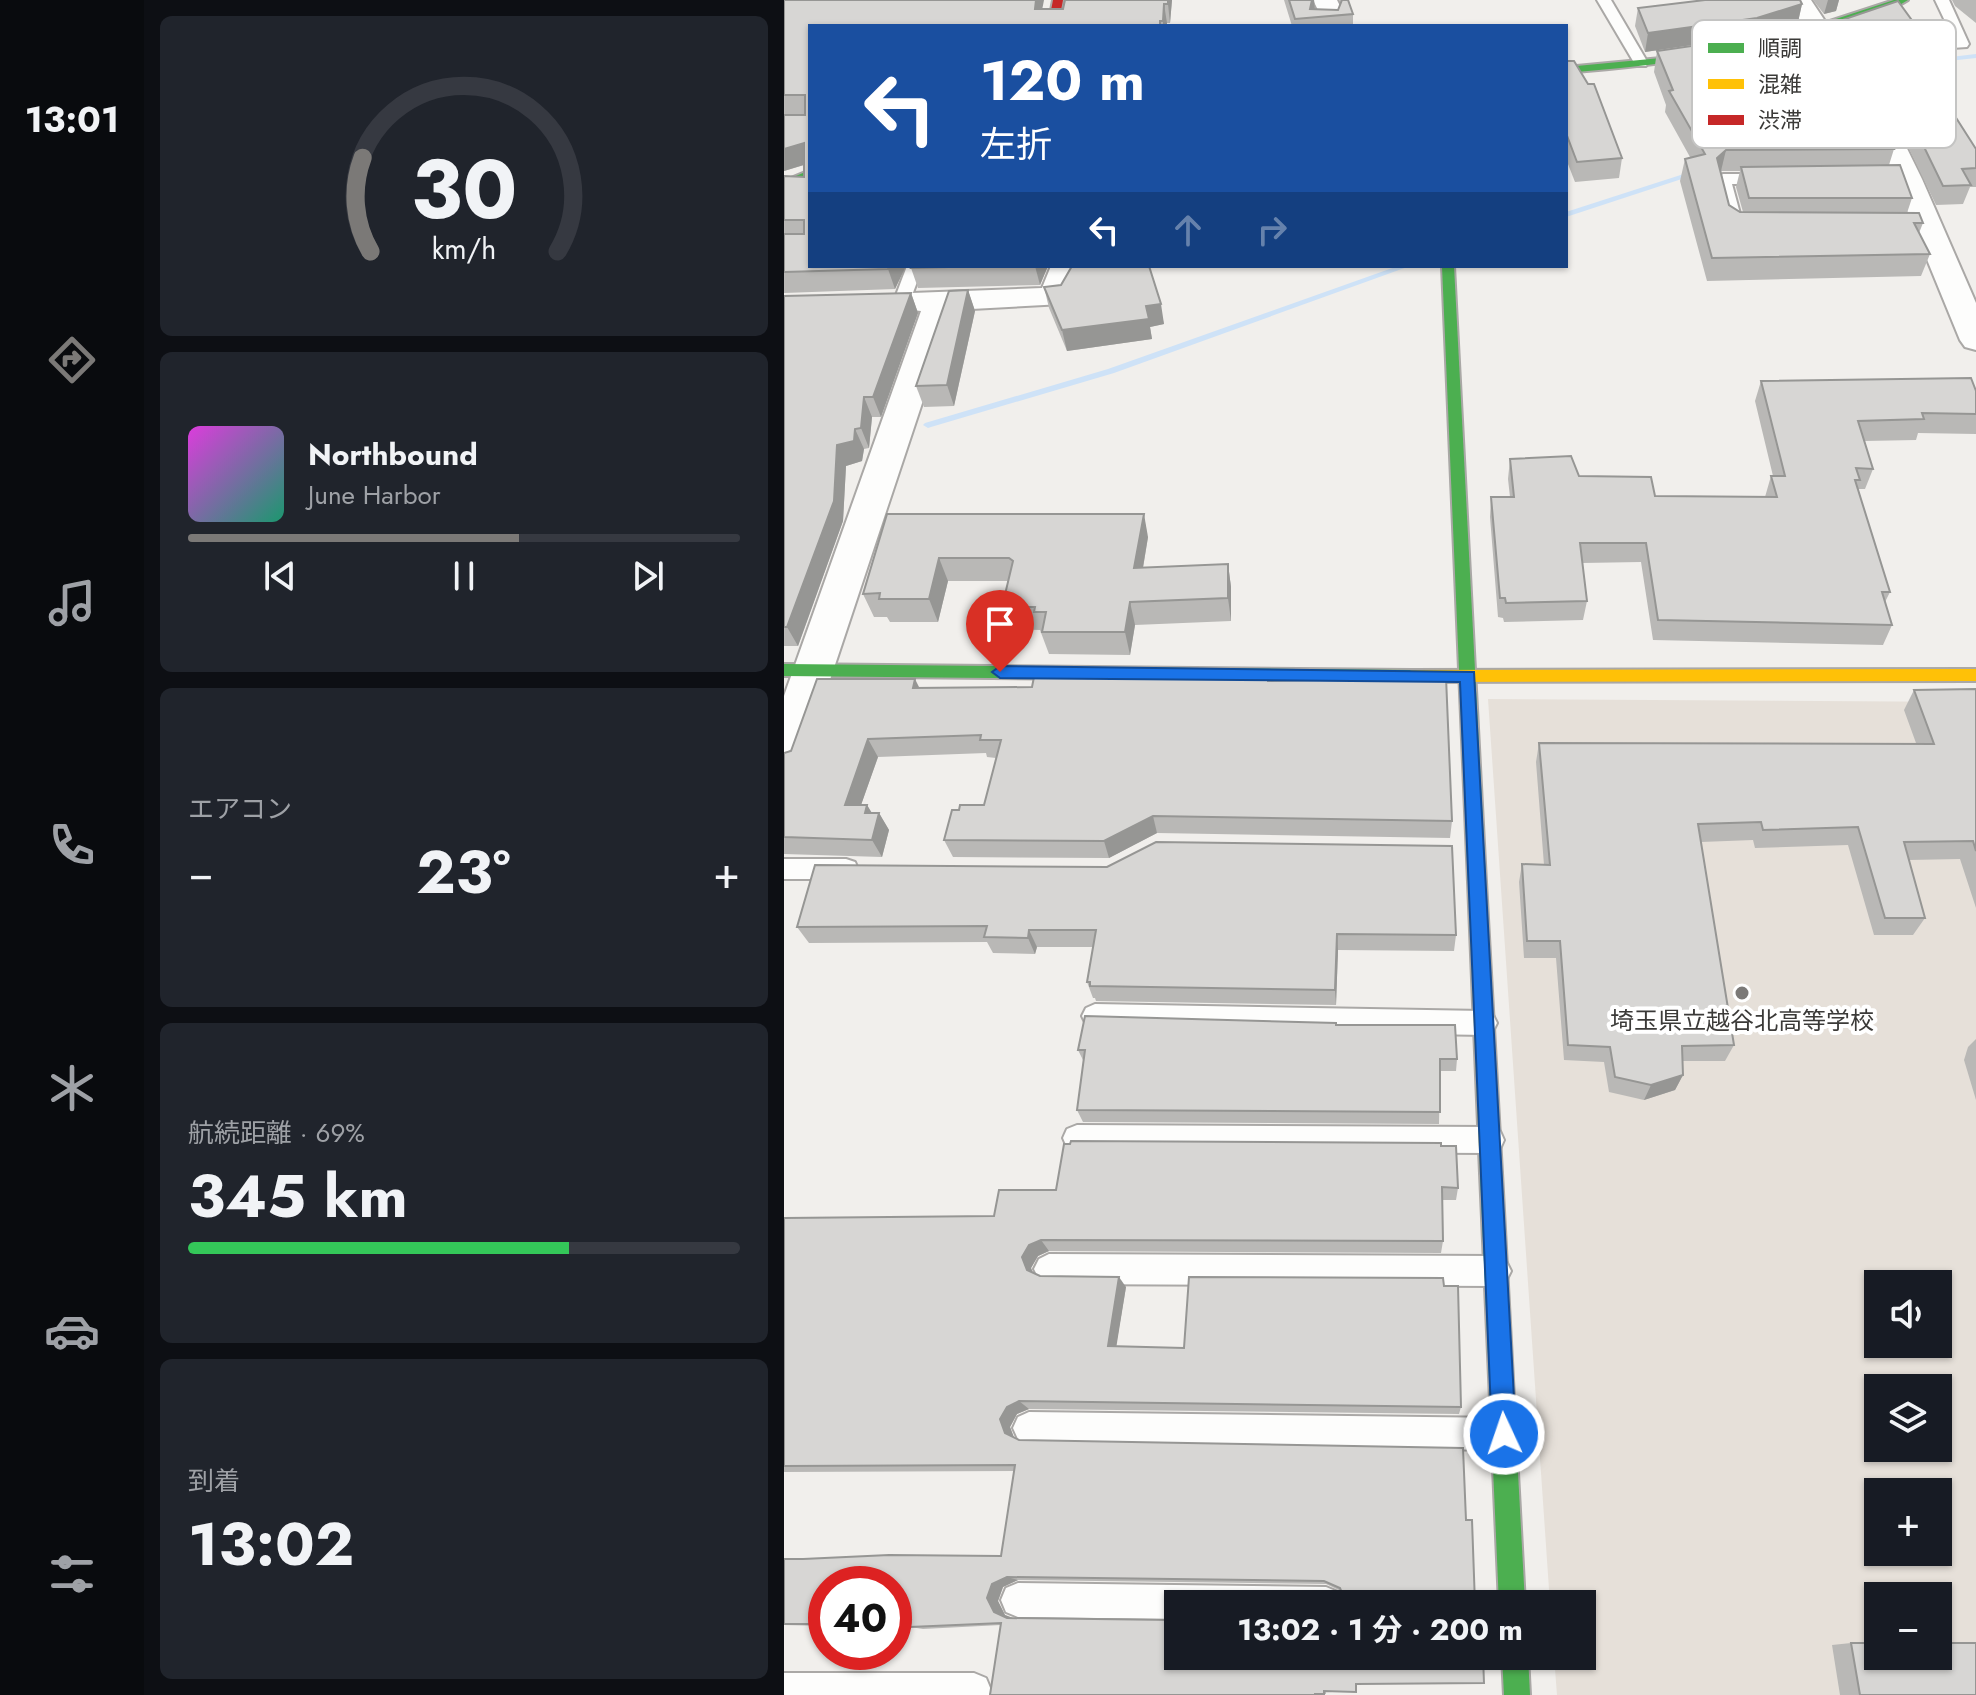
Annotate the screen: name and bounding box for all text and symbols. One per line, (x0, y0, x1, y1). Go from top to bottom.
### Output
legend (1692, 20, 1956, 148)
text: 順調 (1758, 32, 1802, 64)
text: 120 m (980, 40, 1145, 121)
icon: left (848, 56, 952, 160)
text: 混雑 (1758, 68, 1802, 100)
text: 13:01 (25, 93, 119, 145)
text: 渋滞 (1758, 104, 1802, 136)
text: 左折 (980, 118, 1052, 170)
text: 30 (411, 128, 517, 248)
icon: left (1082, 208, 1126, 252)
icon: ahead (1166, 208, 1210, 252)
icon: right (1250, 208, 1294, 252)
text: km/h (432, 228, 496, 270)
icon: directions (44, 332, 100, 388)
text: Northbound (308, 433, 478, 476)
text: June Harbor (308, 476, 441, 514)
icon: previous (258, 554, 302, 598)
icon: pause (442, 554, 486, 598)
icon: next (626, 554, 670, 598)
icon: music (44, 575, 100, 631)
pin (966, 590, 1034, 672)
icon: arrive (978, 602, 1022, 646)
text: エアコン (188, 790, 292, 828)
icon: phone (44, 817, 100, 873)
text: 23° (416, 829, 511, 916)
text: − (188, 841, 214, 905)
text: + (713, 841, 740, 905)
marker: 埼玉県立越谷北高等学校 (1733, 984, 1751, 1002)
place label: 埼玉県立越谷北高等学校 (1610, 1003, 1874, 1038)
icon: climate (44, 1060, 100, 1116)
text: 航続距離 · 69% (188, 1114, 365, 1152)
text: 345 km (188, 1153, 408, 1240)
map controls (1864, 1270, 1952, 1670)
button: sound (1864, 1270, 1952, 1358)
icon: car (44, 1303, 100, 1359)
button: layers (1864, 1374, 1952, 1462)
position arrow (1462, 1392, 1546, 1476)
text: 到着 (188, 1462, 240, 1500)
button: + (1864, 1478, 1952, 1566)
text: 13:02 (188, 1501, 354, 1588)
icon: filters (44, 1546, 100, 1602)
speed limit sign: 40 (808, 1566, 912, 1670)
button: − (1864, 1582, 1952, 1670)
text: 13:02 · 1 分 · 200 m (1237, 1608, 1523, 1651)

